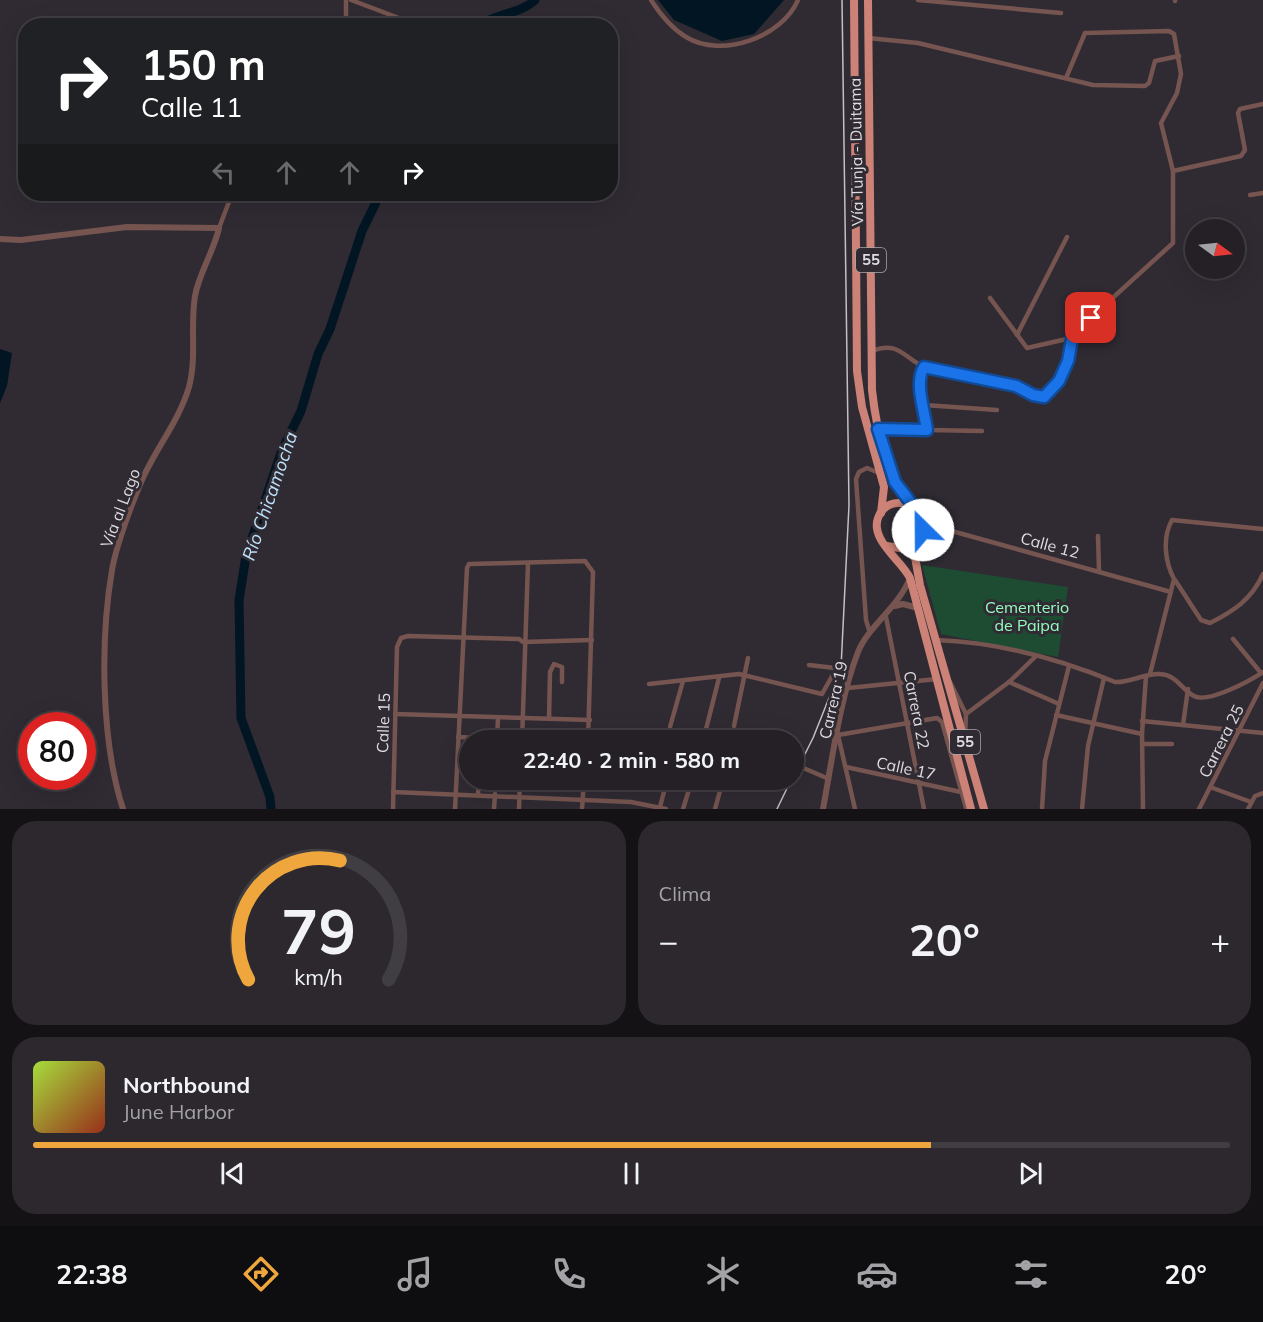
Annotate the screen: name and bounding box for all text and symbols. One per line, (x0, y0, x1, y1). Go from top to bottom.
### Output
text: 150 m (141, 38, 266, 91)
icon: right (42, 42, 120, 120)
street label: Vía Tunja - Duitama (845, 78, 867, 226)
text: Calle 11 (141, 90, 242, 124)
icon: left (207, 156, 240, 189)
icon: ahead (270, 156, 303, 189)
icon: ahead (333, 156, 366, 189)
icon: right (396, 156, 429, 189)
north arrow (1185, 219, 1245, 279)
map controls (1185, 219, 1245, 279)
road number: 55 (856, 248, 886, 272)
pin (1065, 292, 1116, 343)
icon: arrive (1074, 301, 1107, 334)
water label: Río Chicamocha (237, 428, 302, 563)
street label: Vía al Lago (96, 465, 144, 551)
position arrow (891, 498, 955, 562)
street label: Calle 12 (1018, 528, 1082, 562)
park label: Cementerio de Paipa (985, 597, 1069, 635)
street label: Carrera 19 (814, 659, 852, 741)
street label: Carrera 22 (900, 669, 934, 751)
street label: Calle 15 (372, 693, 394, 753)
street label: Carrera 25 (1194, 701, 1248, 781)
speed limit sign: 80 (18, 712, 96, 790)
road number: 55 (950, 730, 980, 754)
text: 22:40 · 2 min · 580 m (523, 746, 740, 774)
street label: Calle 17 (875, 752, 937, 784)
text: Clima (659, 881, 711, 906)
text: 79 (281, 891, 356, 970)
text: 20° (909, 911, 980, 967)
text: − (659, 920, 678, 961)
text: + (1210, 920, 1230, 961)
text: km/h (294, 963, 343, 990)
text: Northbound (123, 1071, 250, 1099)
text: June Harbor (123, 1099, 234, 1124)
icon: previous (216, 1157, 249, 1190)
icon: pause (615, 1157, 648, 1190)
icon: next (1014, 1157, 1047, 1190)
icon: directions (240, 1253, 282, 1295)
icon: music (394, 1253, 436, 1295)
icon: phone (548, 1253, 590, 1295)
icon: climate (702, 1253, 744, 1295)
icon: car (856, 1253, 898, 1295)
icon: filters (1010, 1253, 1052, 1295)
text: 22:38 (56, 1257, 128, 1291)
text: 20° (1164, 1257, 1207, 1291)

